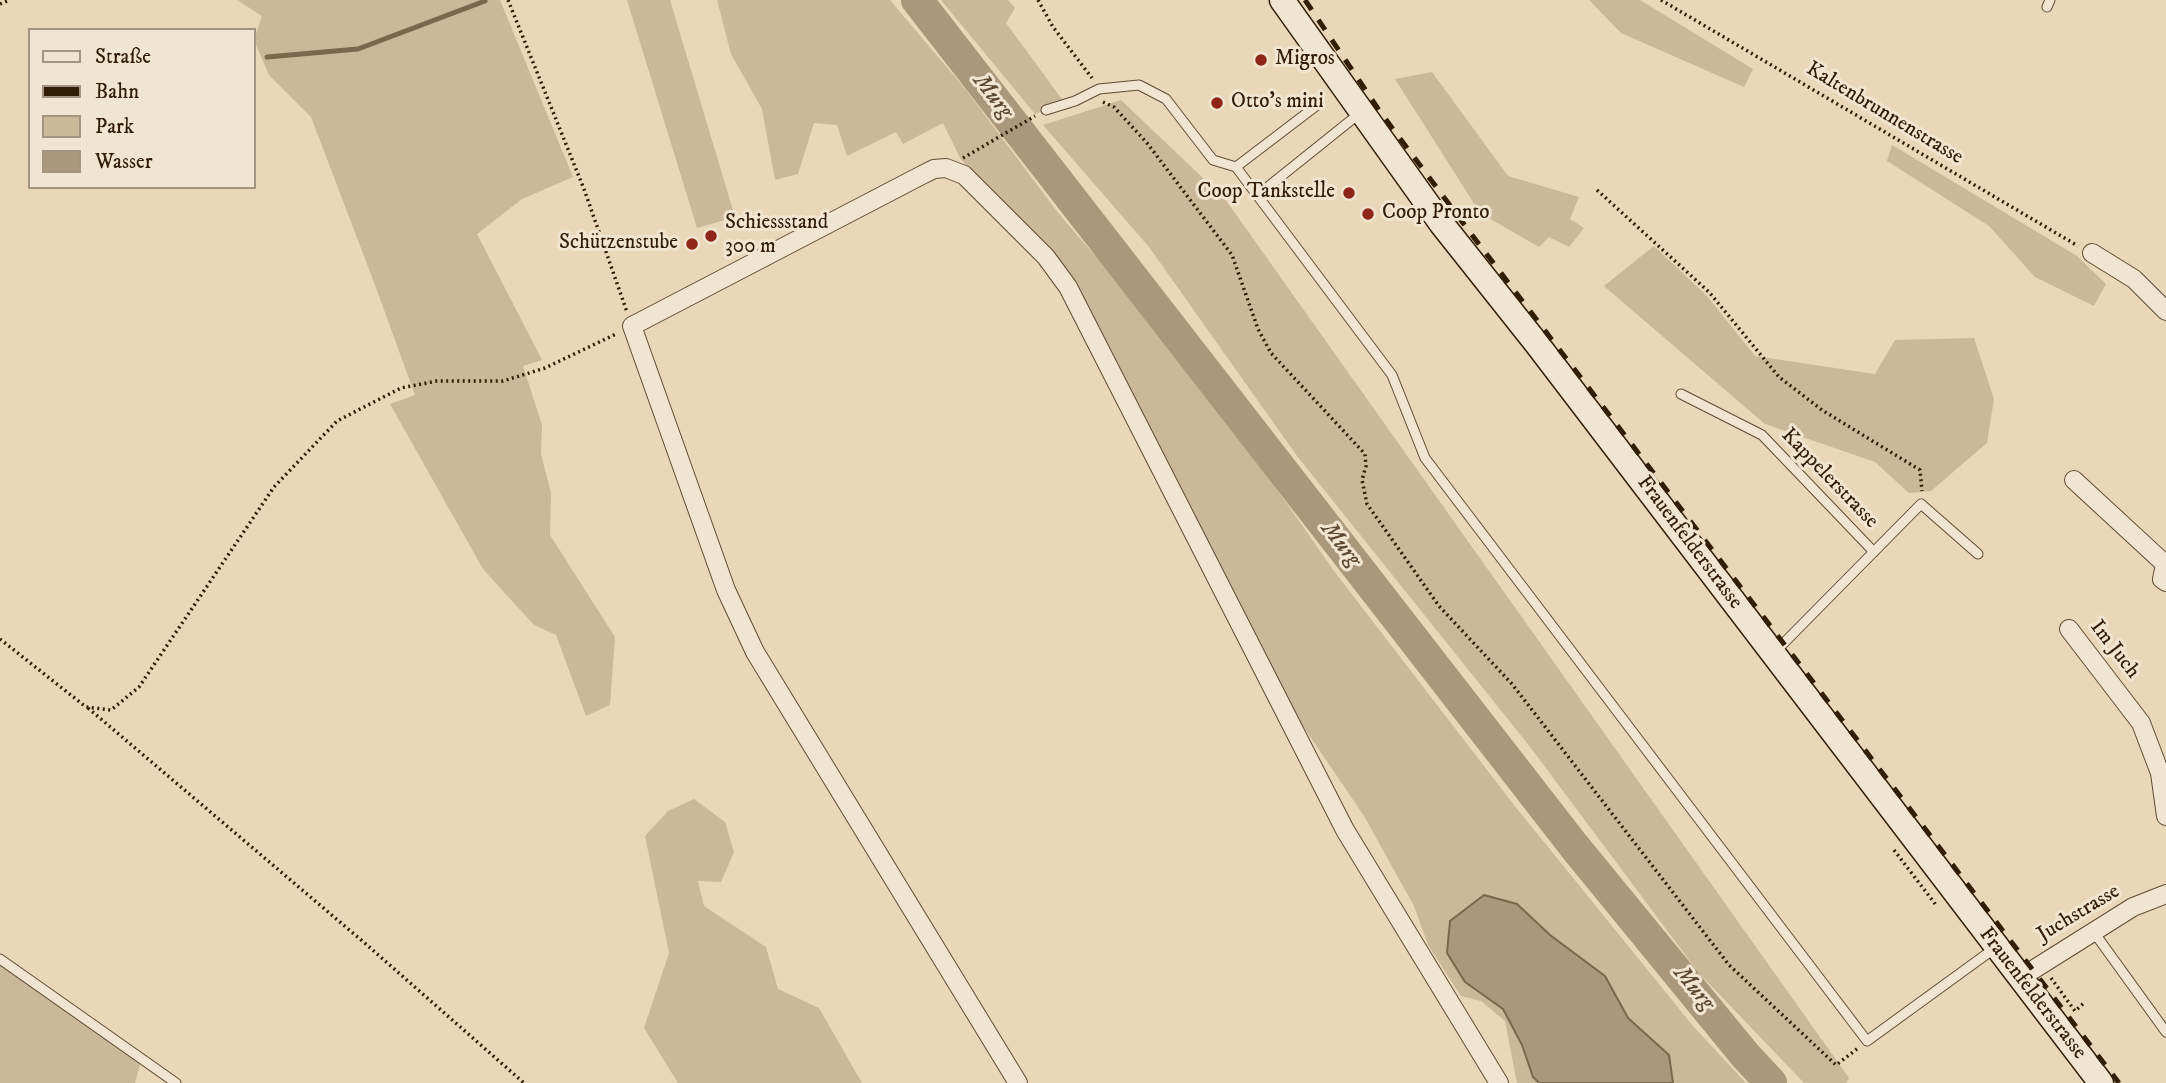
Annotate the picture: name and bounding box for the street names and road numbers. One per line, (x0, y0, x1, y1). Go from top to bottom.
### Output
street label: Kaltenbrunnenstrasse (1801, 57, 1967, 171)
street label: Kappelerstrasse (1775, 424, 1883, 534)
street label: Frauenfelderstrasse (1631, 471, 1747, 615)
street label: Im Juch (2083, 616, 2145, 684)
street label: Juchstrasse (2033, 880, 2125, 948)
street label: Frauenfelderstrasse (1973, 923, 2091, 1065)

